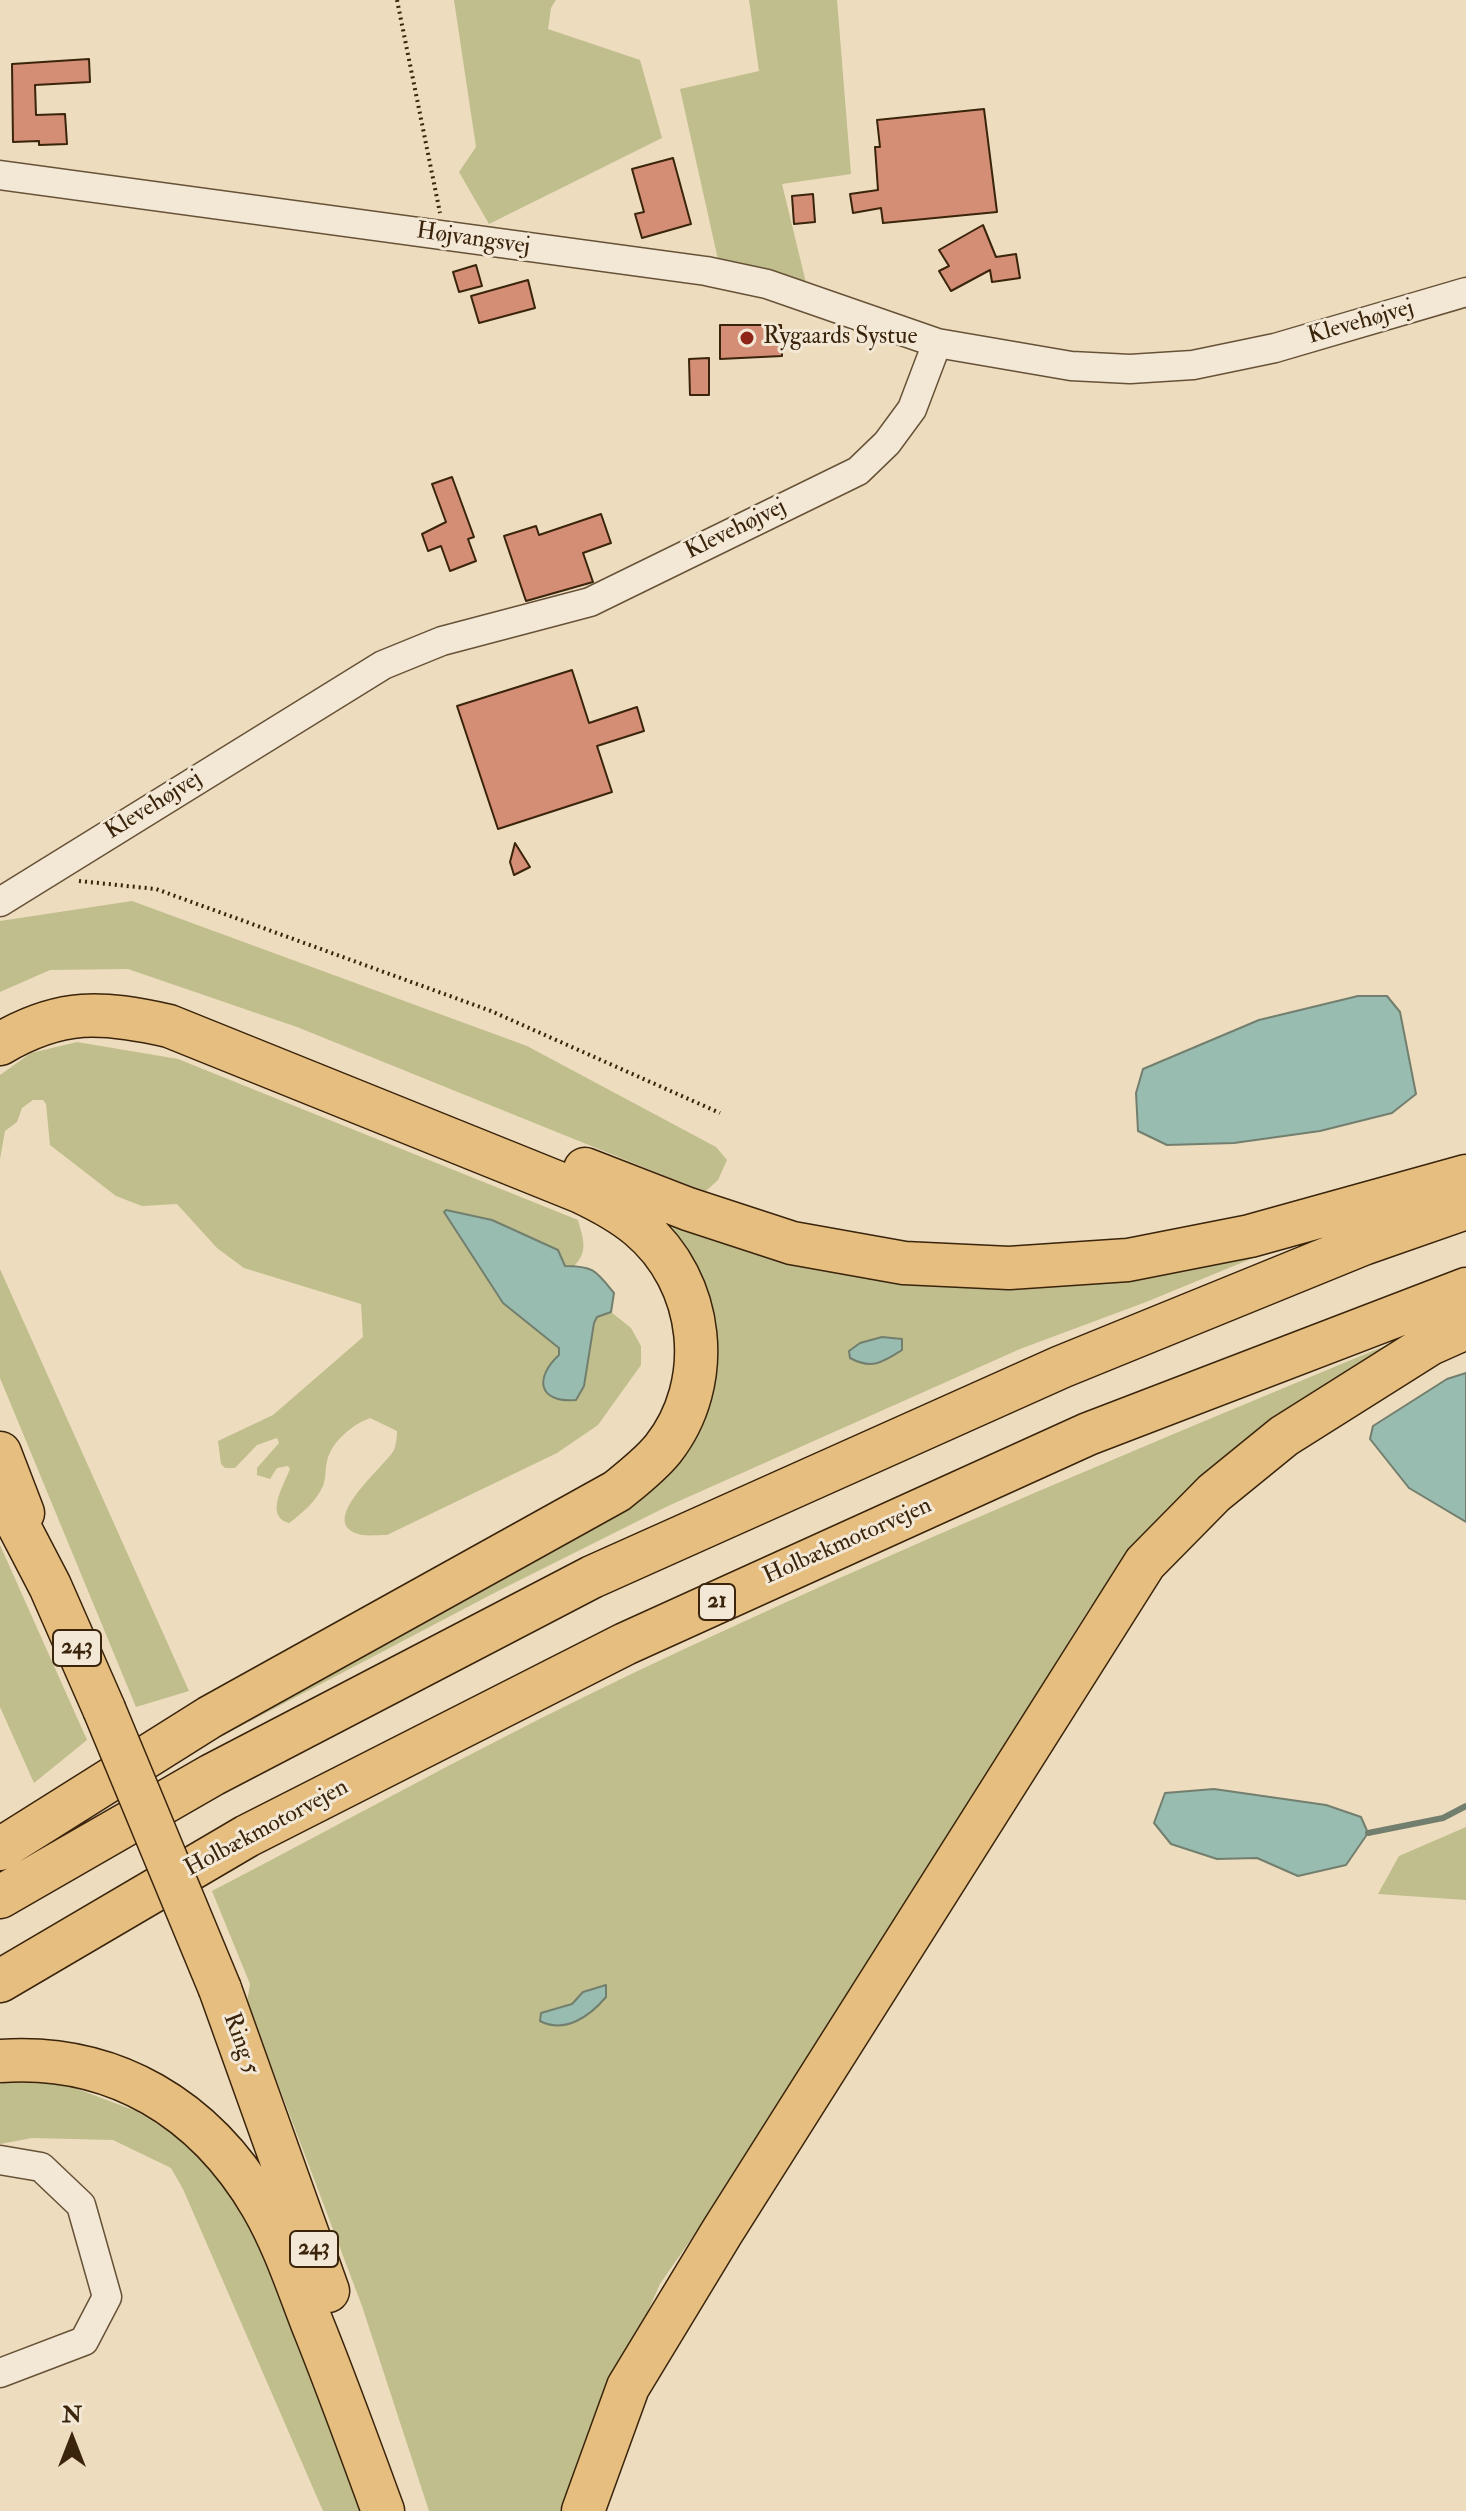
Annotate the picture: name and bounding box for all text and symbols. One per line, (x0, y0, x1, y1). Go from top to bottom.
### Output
street label: Højvangsvej (414, 218, 532, 262)
street label: Klevehøjvej (1305, 294, 1417, 352)
place label: Rygaards Systue (763, 324, 918, 352)
marker: Rygaards Systue (738, 329, 756, 347)
street label: Klevehøjvej (681, 493, 791, 567)
street label: Klevehøjvej (100, 765, 208, 847)
street label: Holbækmotorvejen (759, 1492, 937, 1592)
road number: 21 (699, 1584, 735, 1620)
road number: 243 (53, 1630, 101, 1666)
street label: Holbækmotorvejen (180, 1774, 354, 1884)
street label: Ring 5 (216, 2009, 264, 2079)
road number: 243 (290, 2231, 338, 2267)
north arrow (32, 2399, 112, 2479)
text: N (62, 2401, 82, 2429)

